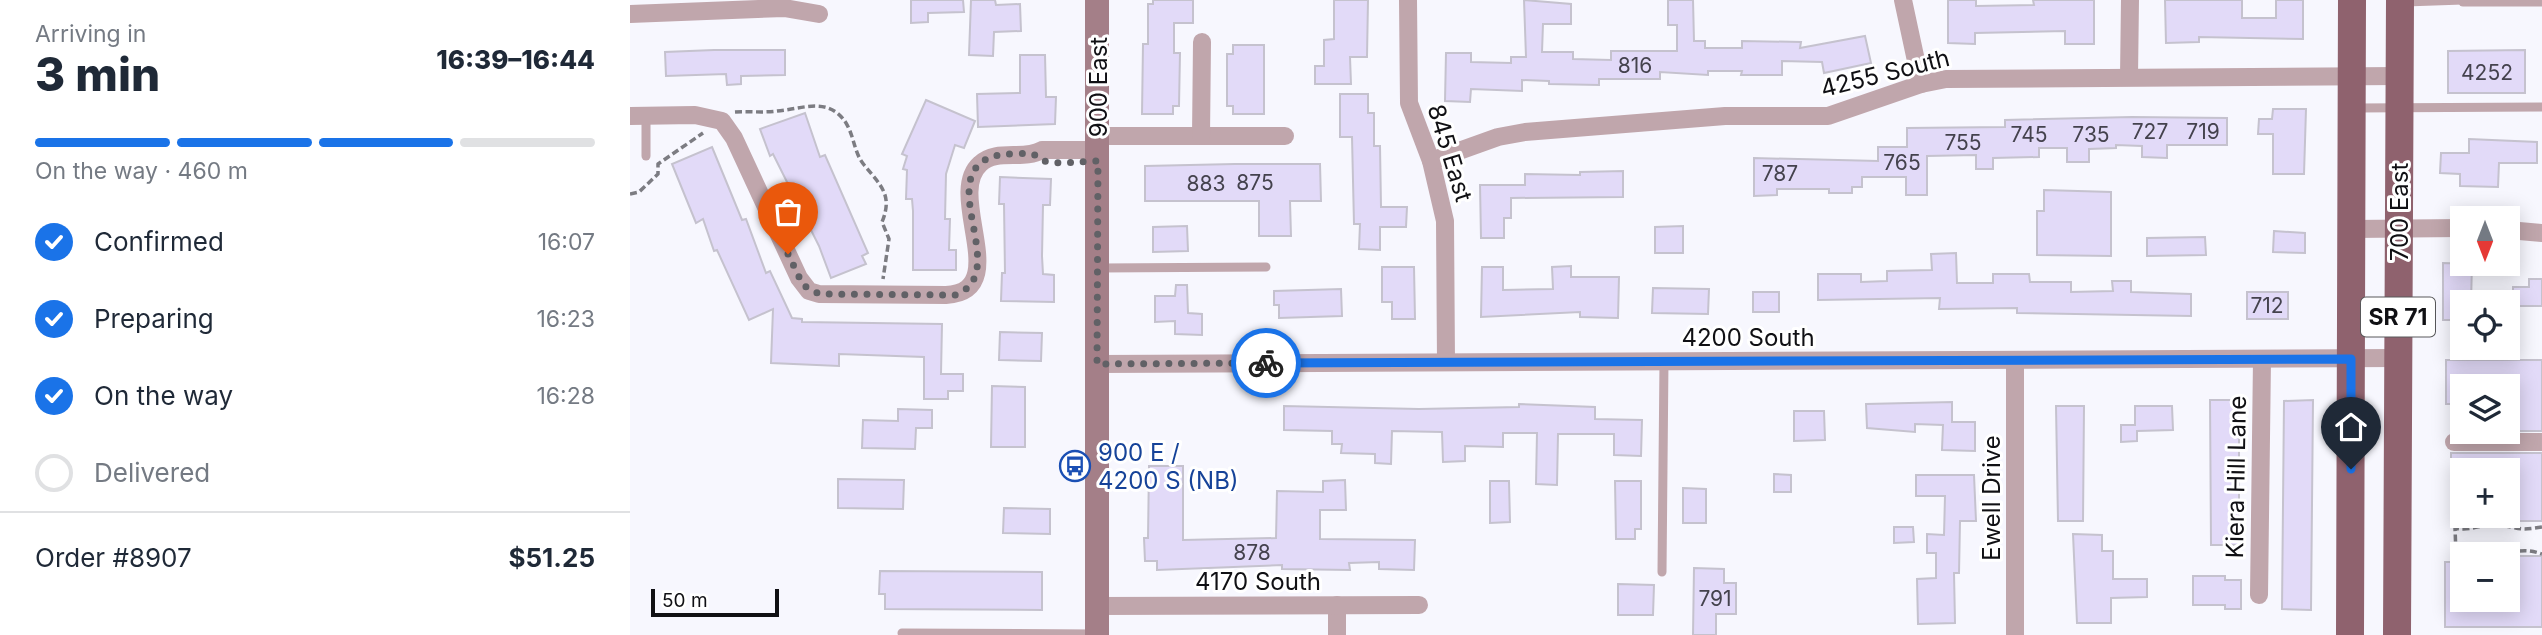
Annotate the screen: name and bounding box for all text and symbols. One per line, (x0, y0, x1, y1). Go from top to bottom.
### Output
text: Arriving in (35, 20, 146, 48)
street label: 900 East (1084, 37, 1113, 137)
street label: 4255 South (1817, 43, 1953, 103)
text: 16:39–16:44 (436, 44, 595, 75)
text: 3 min (35, 46, 160, 102)
house number: 816 (1618, 53, 1652, 78)
house number: 4252 (2461, 60, 2513, 85)
street label: 845 East (1421, 101, 1479, 205)
house number: 727 (2132, 119, 2168, 144)
house number: 719 (2186, 119, 2220, 144)
house number: 745 (2011, 122, 2048, 147)
house number: 735 (2072, 122, 2110, 147)
house number: 755 (1944, 130, 1982, 155)
house number: 765 (1883, 150, 1921, 175)
text: On the way · 460 m (35, 157, 248, 185)
house number: 787 (1762, 161, 1798, 186)
street label: 700 East (2385, 163, 2414, 261)
house number: 875 (1236, 170, 1274, 195)
house number: 883 (1187, 171, 1225, 196)
pin (758, 182, 818, 254)
icon: bag (769, 193, 807, 231)
north arrow (2450, 206, 2520, 276)
map controls (2450, 206, 2520, 612)
icon: check (35, 223, 73, 261)
text: Confirmed (94, 226, 224, 257)
text: 16:07 (538, 228, 595, 256)
button: locate (2450, 290, 2520, 360)
house number: 712 (2250, 293, 2284, 318)
road number: SR 71 (2361, 298, 2435, 336)
icon: check (35, 300, 73, 338)
text: Preparing (94, 303, 214, 334)
text: 16:23 (537, 305, 595, 333)
street label: 4200 South (1681, 323, 1815, 352)
courier (1231, 328, 1301, 398)
icon: bike (1247, 344, 1285, 382)
button: layers (2450, 374, 2520, 444)
icon: check (35, 377, 73, 415)
text: On the way (94, 380, 233, 411)
text: 16:28 (537, 382, 595, 410)
street label: Kiera Hill Lane (2220, 395, 2252, 559)
pin (2321, 397, 2381, 469)
icon: home (2332, 408, 2370, 446)
street label: Ewell Drive (1977, 435, 2006, 561)
place label: 900 E / 4200 S (NB) (1098, 438, 1239, 495)
bus stop icon: 900 E / 4200 S (NB) (1058, 449, 1092, 483)
text: Delivered (94, 457, 210, 488)
button: + (2450, 458, 2520, 528)
house number: 878 (1233, 540, 1271, 565)
text: Order #8907 (35, 542, 192, 573)
text: $51.25 (508, 542, 595, 573)
button: − (2450, 542, 2520, 612)
street label: 4170 South (1195, 567, 1321, 596)
scale bar (651, 586, 779, 618)
house number: 791 (1698, 586, 1732, 611)
text: 50 m (662, 589, 708, 612)

